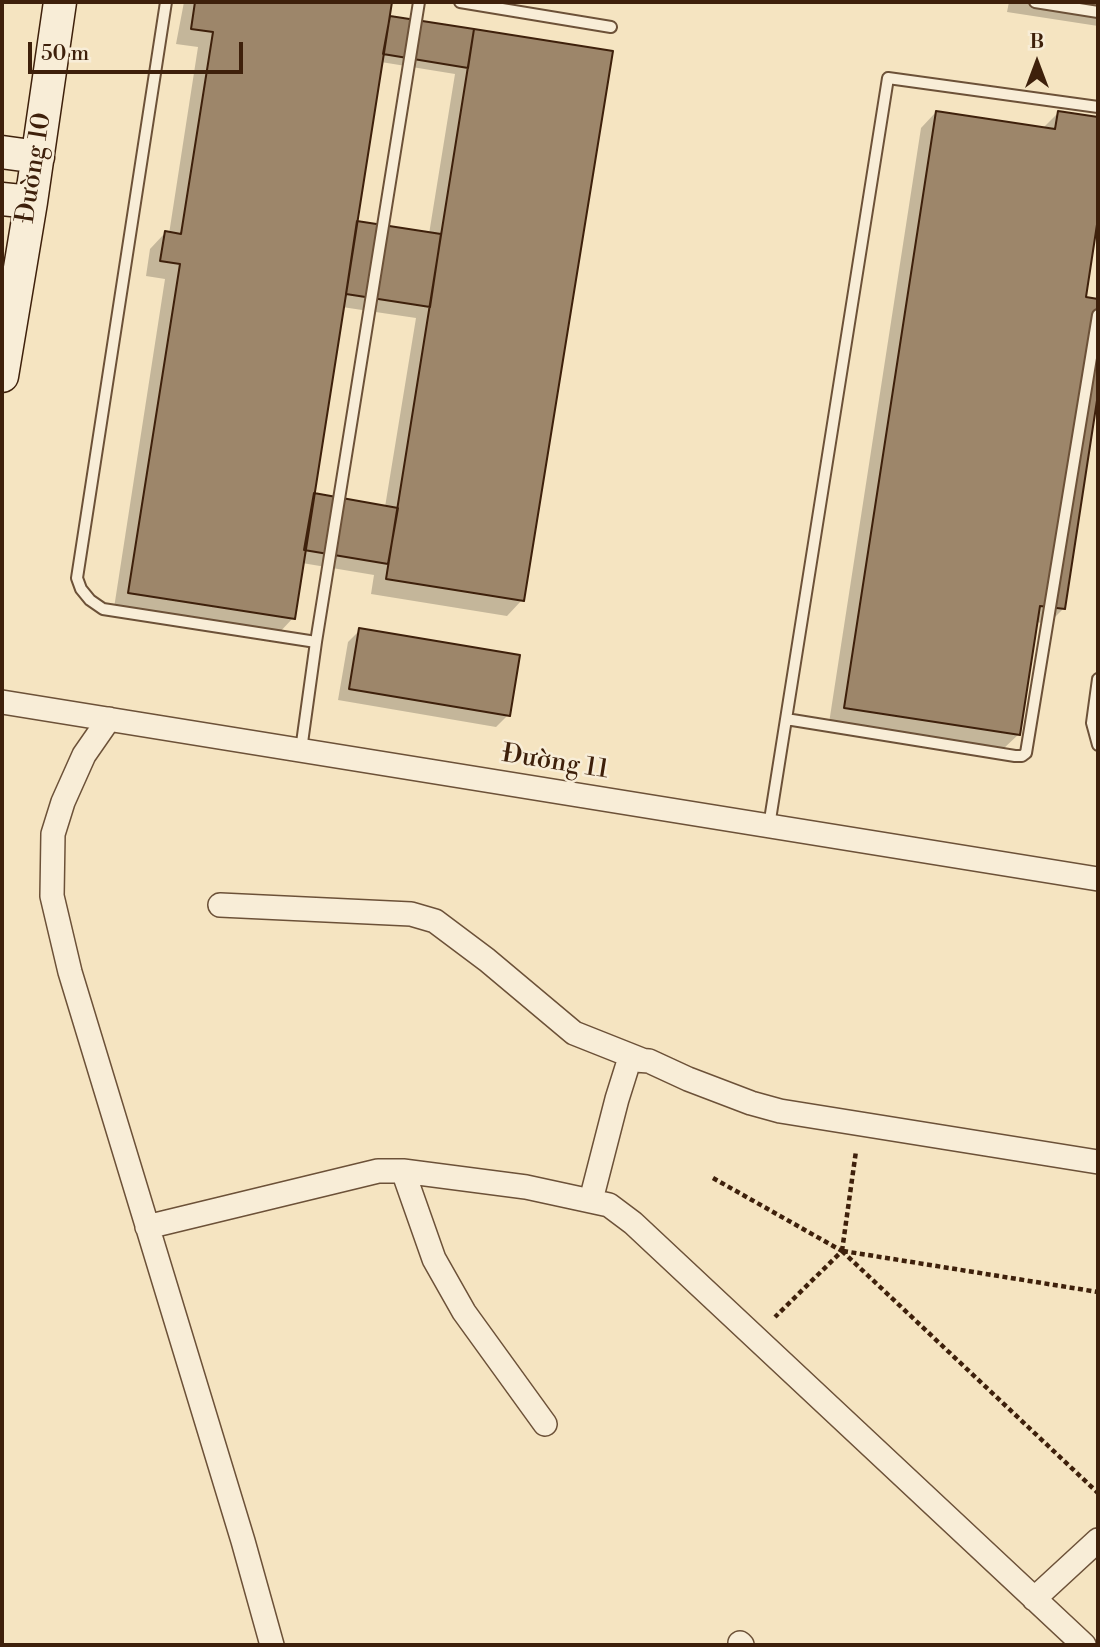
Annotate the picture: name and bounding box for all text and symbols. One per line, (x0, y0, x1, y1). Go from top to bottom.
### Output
scale bar (32, 28, 247, 72)
north arrow (1002, 28, 1072, 98)
text: B (1030, 30, 1044, 54)
text: 50 m (41, 41, 89, 67)
street label: Đường 10 (11, 110, 59, 226)
street label: Đường 11 (500, 739, 610, 787)

